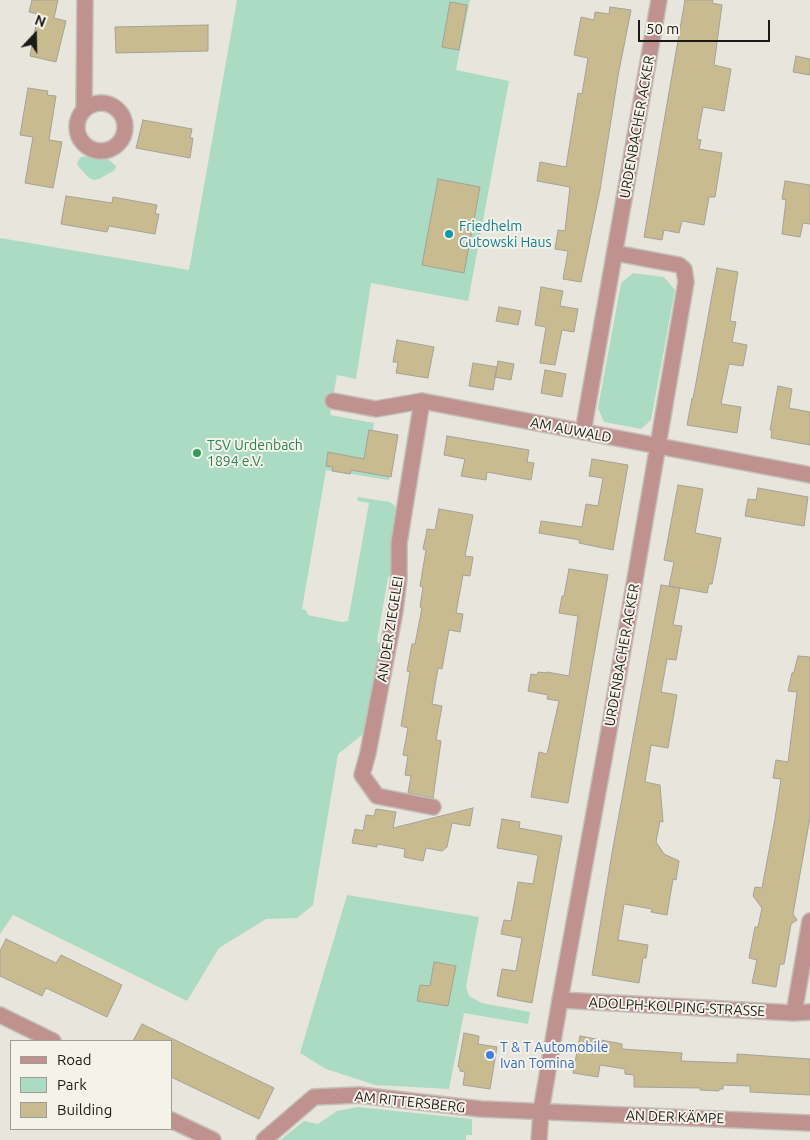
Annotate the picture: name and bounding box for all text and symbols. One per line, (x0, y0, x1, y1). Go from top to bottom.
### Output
north arrow (10, 10, 60, 60)
scale bar (640, 10, 772, 42)
text: N (33, 12, 48, 30)
text: 50 m (646, 20, 679, 37)
street label: URDENBACHER ACKER (616, 54, 658, 200)
place label: Friedhelm Gutowski Haus (459, 218, 552, 250)
marker: Friedhelm Gutowski Haus (443, 228, 455, 240)
street label: AM AUWALD (529, 414, 613, 446)
place label: TSV Urdenbach 1894 e.V. (207, 437, 303, 470)
marker: TSV Urdenbach 1894 e.V. (191, 447, 203, 459)
street label: AN DER ZIEGELEI (373, 575, 407, 683)
street label: URDENBACHER ACKER (601, 582, 643, 728)
street label: ADOLPH-KOLPING-STRASSE (588, 994, 766, 1020)
place label: T & T Automobile Ivan Tomina (500, 1039, 608, 1072)
legend (10, 1040, 172, 1130)
marker: T & T Automobile Ivan Tomina (484, 1049, 496, 1061)
text: Road (57, 1051, 92, 1068)
text: Park (57, 1076, 87, 1093)
street label: AM RITTERSBERG (354, 1088, 466, 1116)
text: Building (57, 1101, 112, 1118)
street label: AN DER KÄMPE (626, 1107, 724, 1127)

